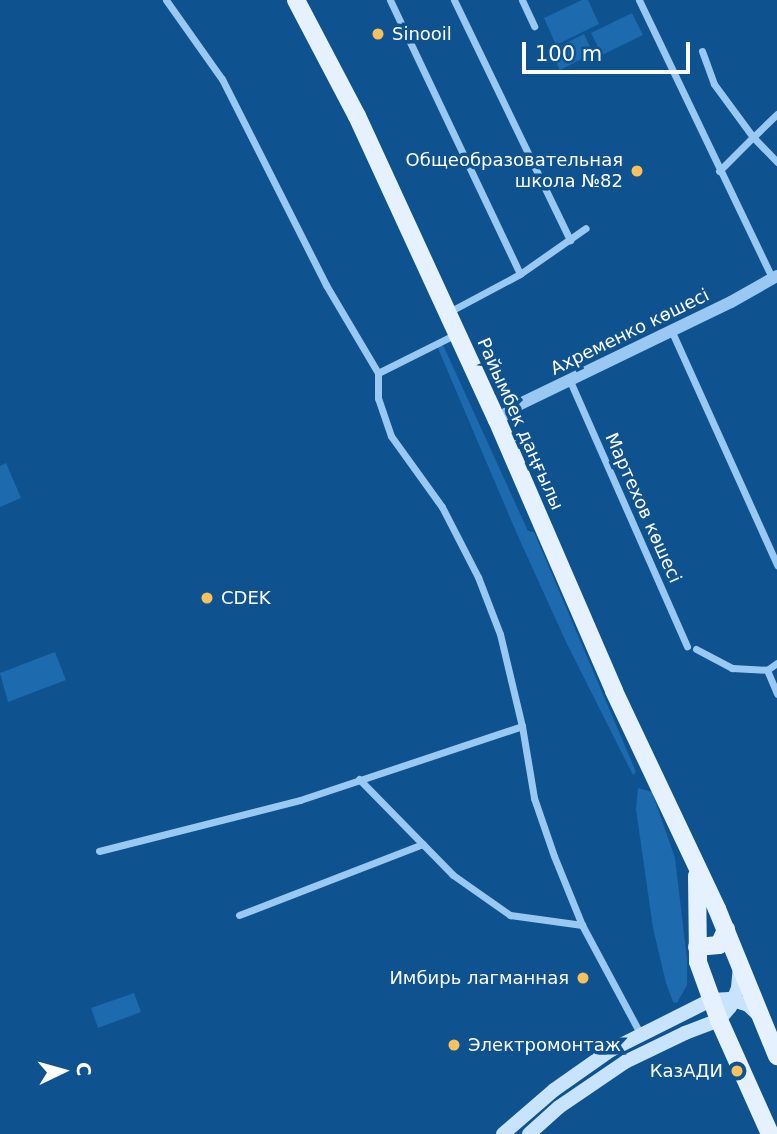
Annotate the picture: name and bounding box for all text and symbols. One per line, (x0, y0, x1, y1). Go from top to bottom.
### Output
place label: Sinooil (392, 23, 452, 45)
marker: Sinooil (370, 26, 386, 42)
scale bar (525, 28, 693, 72)
text: 100 m (535, 42, 602, 66)
place label: Общеобразовательная школа №82 (406, 150, 623, 192)
marker: Общеобразовательная школа №82 (629, 163, 645, 179)
street label: Ахременко көшесі (547, 284, 713, 380)
street label: Райымбек даңғылы (472, 335, 568, 513)
street label: Мартехов көшесі (600, 430, 686, 586)
place label: CDEK (221, 587, 271, 609)
marker: CDEK (199, 590, 215, 606)
place label: Имбирь лагманная (389, 967, 569, 989)
marker: Имбирь лагманная (575, 970, 591, 986)
place label: Электромонтаж (468, 1034, 621, 1056)
north arrow (28, 1036, 98, 1106)
marker: Электромонтаж (446, 1037, 462, 1053)
place label: КазАДИ (650, 1060, 723, 1082)
text: С (72, 1061, 95, 1077)
marker: КазАДИ (729, 1063, 745, 1079)

